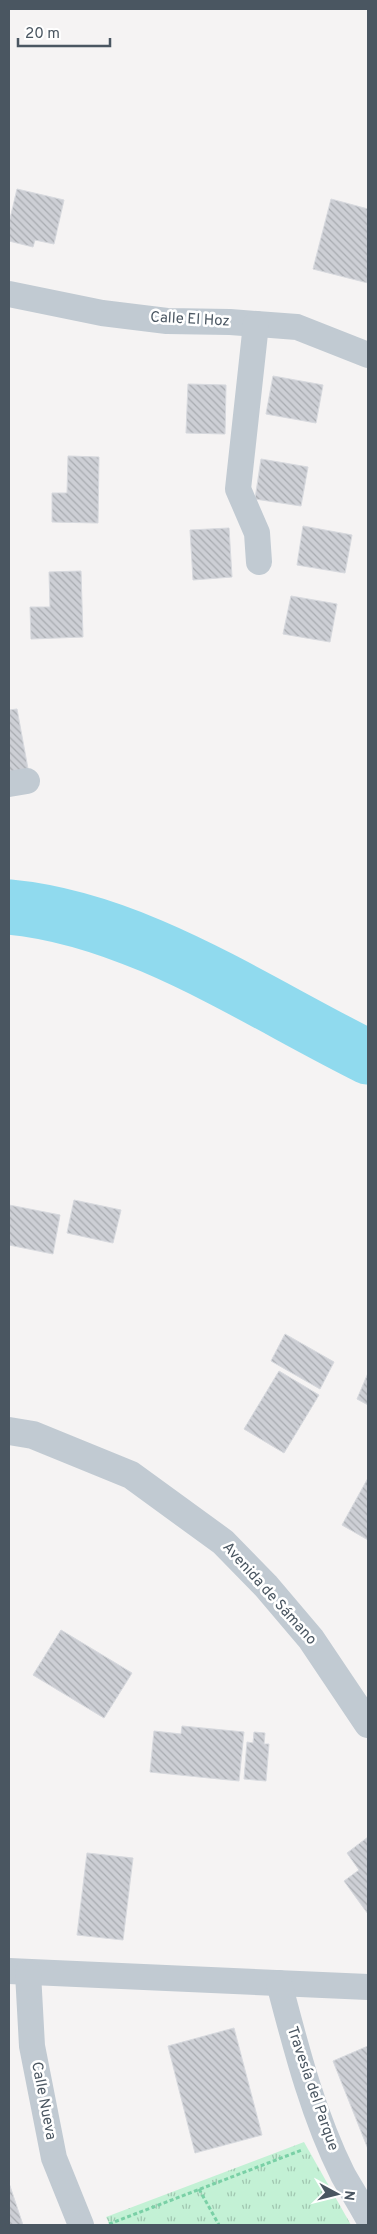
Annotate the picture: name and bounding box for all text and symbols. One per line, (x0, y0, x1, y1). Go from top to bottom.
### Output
scale bar (18, 15, 110, 47)
text: 20 m (25, 25, 60, 44)
street label: Calle El Hoz (150, 308, 230, 332)
street label: Avenida de Sámano (218, 1539, 320, 1649)
street label: Travesía del Parque (282, 2024, 342, 2154)
street label: Calle Nueva (26, 2060, 60, 2142)
north arrow (312, 2169, 362, 2219)
text: N (339, 2189, 357, 2201)

